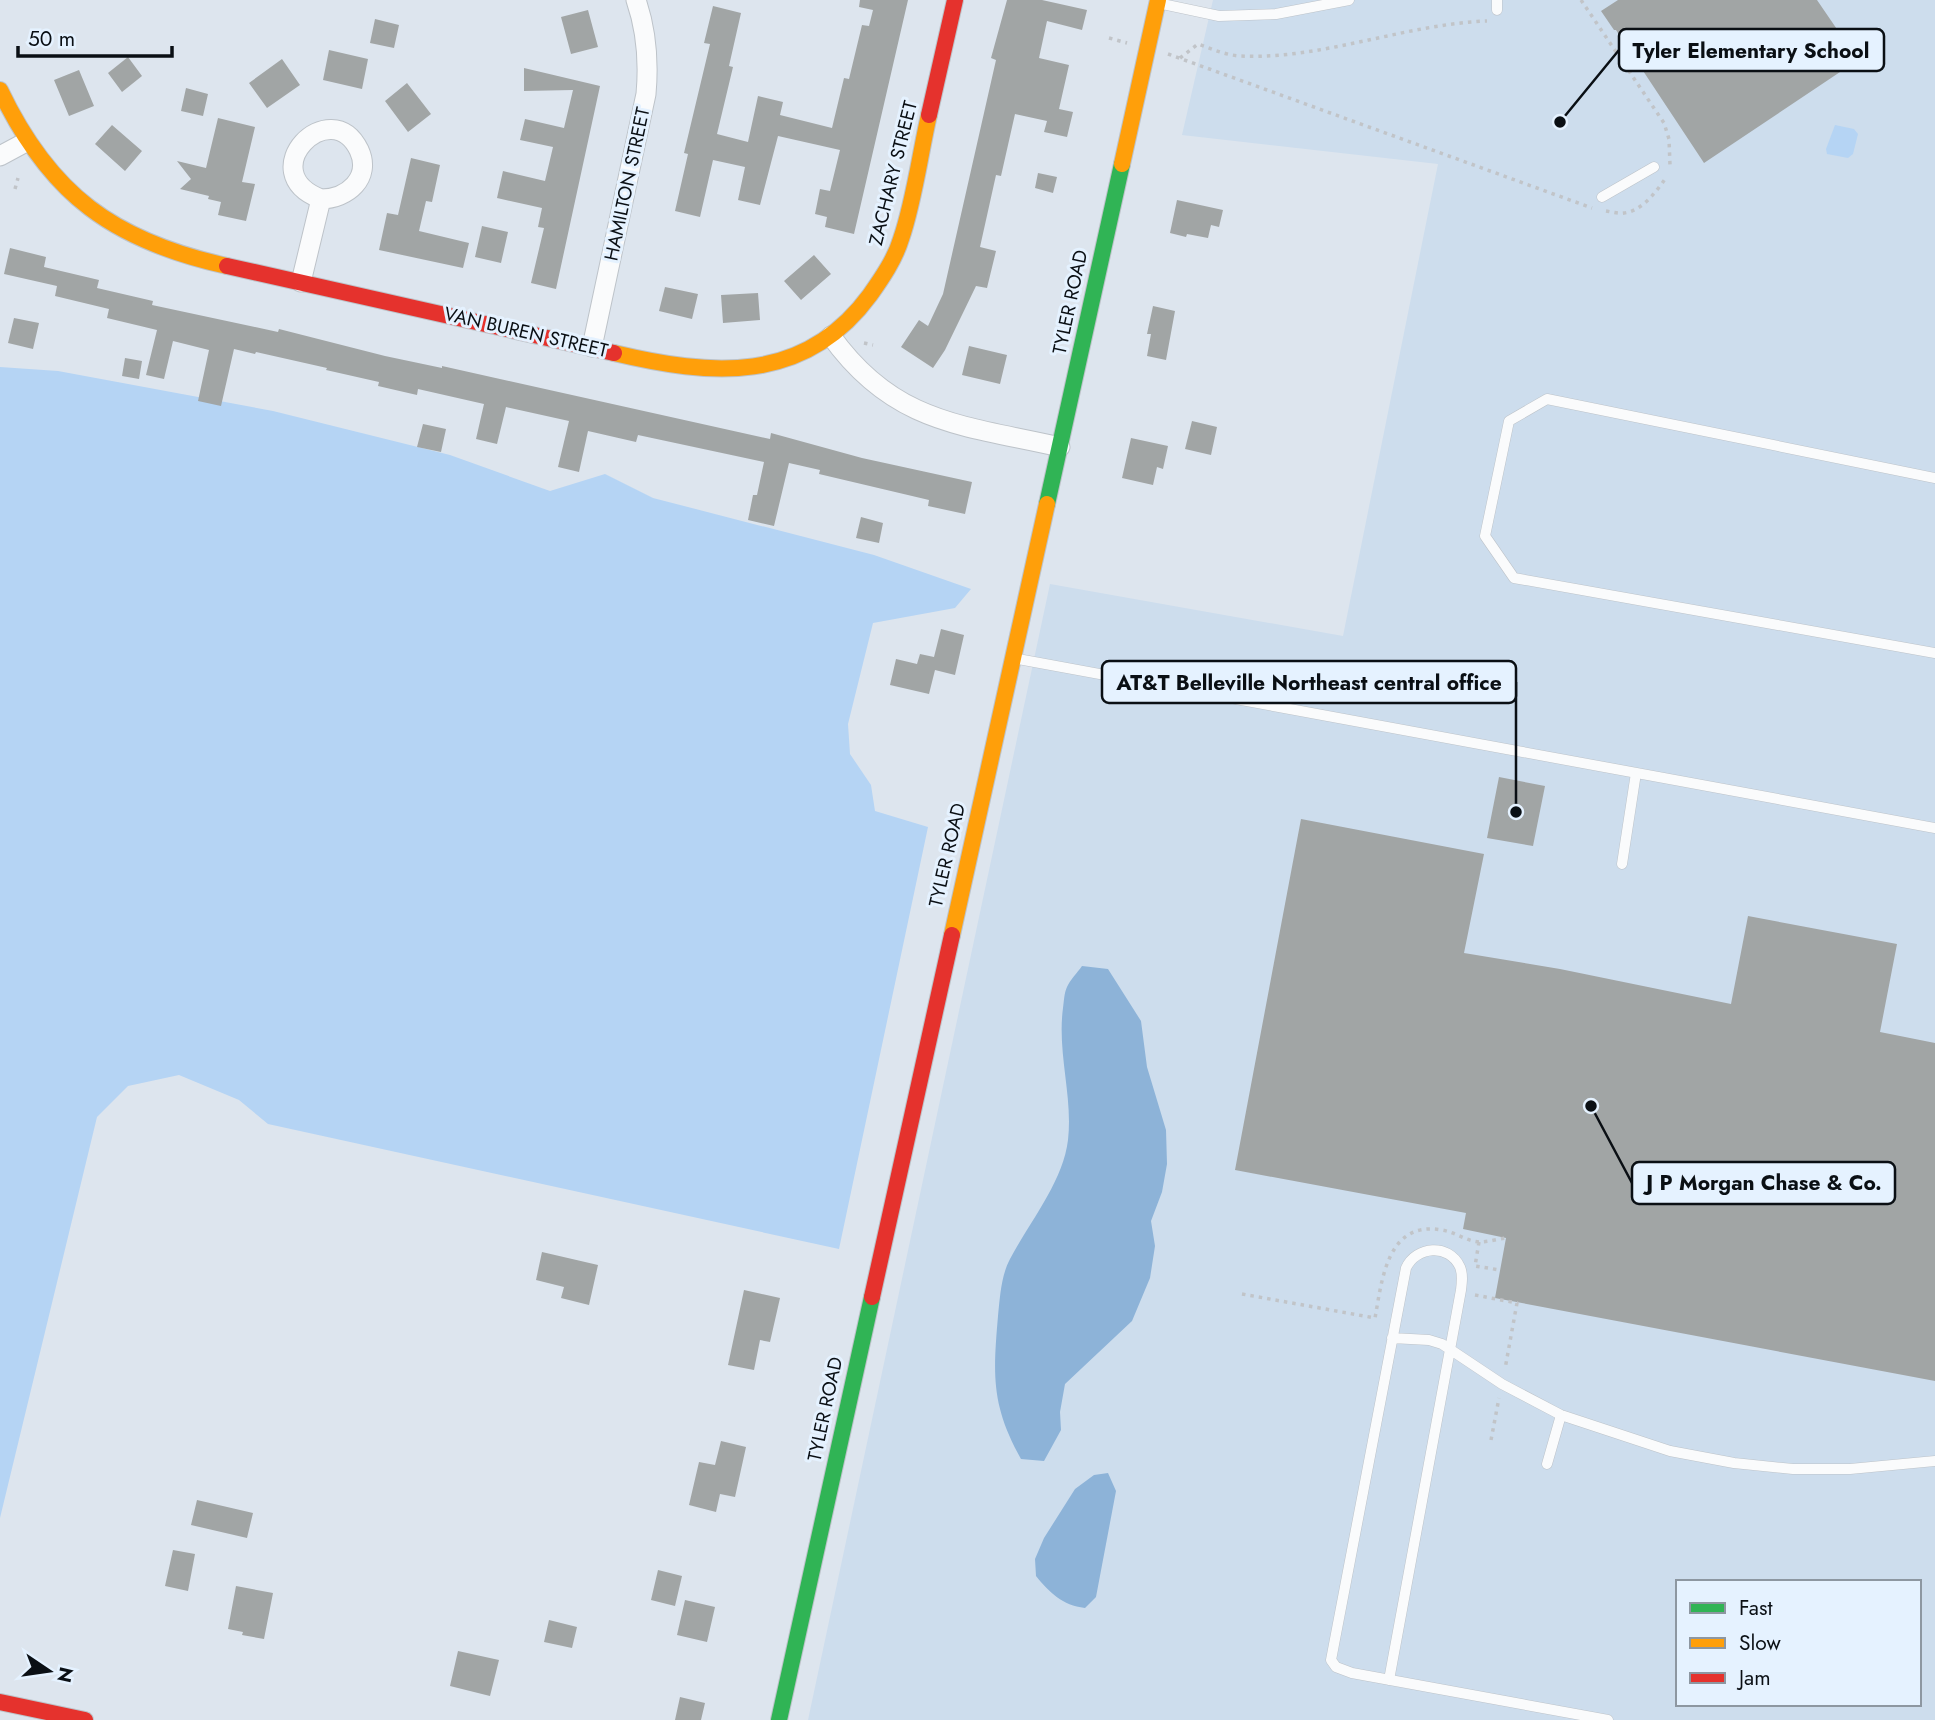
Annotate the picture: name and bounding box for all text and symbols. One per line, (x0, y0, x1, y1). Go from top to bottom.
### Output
scale bar (18, 14, 172, 58)
text: 50 m (28, 24, 75, 54)
callout: Tyler Elementary School (1619, 29, 1884, 71)
text: Tyler Elementary School (1633, 36, 1869, 66)
street label: ZACHARY STREET (862, 98, 924, 248)
street label: HAMILTON STREET (598, 105, 656, 263)
street label: TYLER ROAD (1046, 247, 1094, 357)
street label: VAN BUREN STREET (441, 300, 611, 364)
callout: AT&T Belleville Northeast central office (1102, 661, 1516, 703)
text: AT&T Belleville Northeast central office (1115, 668, 1502, 698)
street label: TYLER ROAD (922, 800, 972, 910)
callout: J P Morgan Chase & Co. (1632, 1162, 1895, 1204)
text: J P Morgan Chase & Co. (1642, 1168, 1882, 1198)
street label: TYLER ROAD (801, 1354, 849, 1464)
legend (1676, 1580, 1921, 1706)
text: Fast (1739, 1593, 1772, 1623)
text: Slow (1739, 1628, 1781, 1658)
north arrow (14, 1636, 84, 1706)
text: Jam (1736, 1663, 1771, 1693)
text: N (50, 1664, 80, 1685)

